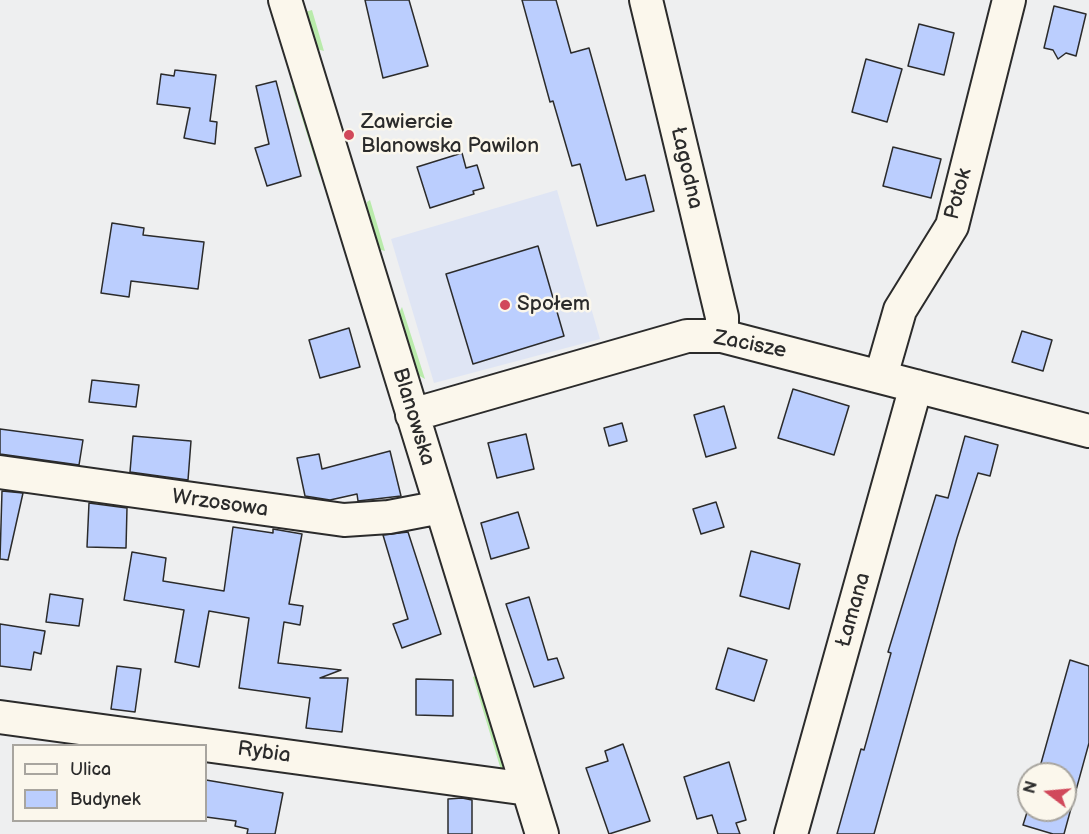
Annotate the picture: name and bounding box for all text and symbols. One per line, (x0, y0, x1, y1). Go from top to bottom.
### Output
place label: Zawiercie Blanowska Pawilon (361, 110, 539, 160)
street label: Łagodna (664, 125, 708, 211)
marker: Zawiercie Blanowska Pawilon (342, 128, 356, 142)
street label: Potok (940, 166, 978, 222)
place label: Społem (517, 292, 590, 318)
marker: Społem (498, 298, 512, 312)
street label: Zacisze (712, 326, 788, 364)
street label: Blanowska (386, 365, 440, 469)
street label: Wrzosowa (170, 485, 270, 523)
street label: Łamana (831, 570, 877, 650)
street label: Rybia (236, 737, 292, 769)
legend (12, 744, 207, 822)
text: Ulica (70, 759, 111, 780)
north arrow (1017, 762, 1077, 822)
text: N (1020, 779, 1042, 796)
text: Budynek (70, 789, 140, 810)

